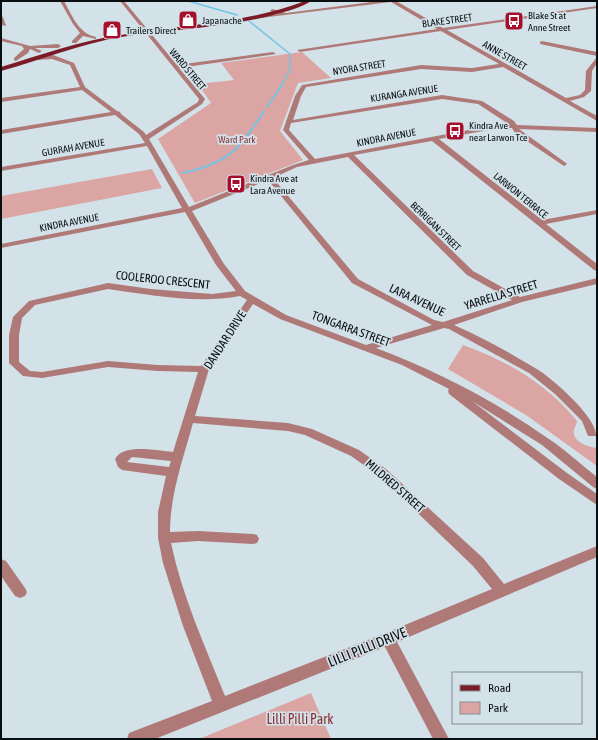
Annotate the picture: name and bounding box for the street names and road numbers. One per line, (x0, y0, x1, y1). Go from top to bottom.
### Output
street label: BLAKE STREET (421, 11, 473, 29)
street label: ANNE STREET (481, 38, 529, 73)
street label: WARD STREET (167, 46, 208, 93)
street label: NYORA STREET (332, 58, 387, 77)
street label: KURANGA AVENUE (370, 83, 439, 104)
street label: KINDRA AVENUE (356, 126, 417, 149)
street label: GURRAH AVENUE (41, 136, 106, 158)
street label: LARWON TERRACE (491, 170, 550, 221)
street label: BERRIGAN STREET (408, 200, 463, 253)
street label: KINDRA AVENUE (39, 211, 100, 234)
street label: COOLEROO CRESCENT (115, 268, 212, 292)
street label: YARRELLA STREET (462, 277, 540, 313)
street label: LARA AVENUE (387, 281, 447, 319)
street label: DANDAR DRIVE (201, 308, 249, 372)
street label: TONGARRA STREET (310, 308, 393, 350)
street label: MILDRED STREET (363, 457, 428, 516)
street label: LILLI PILLI DRIVE (325, 624, 409, 670)

